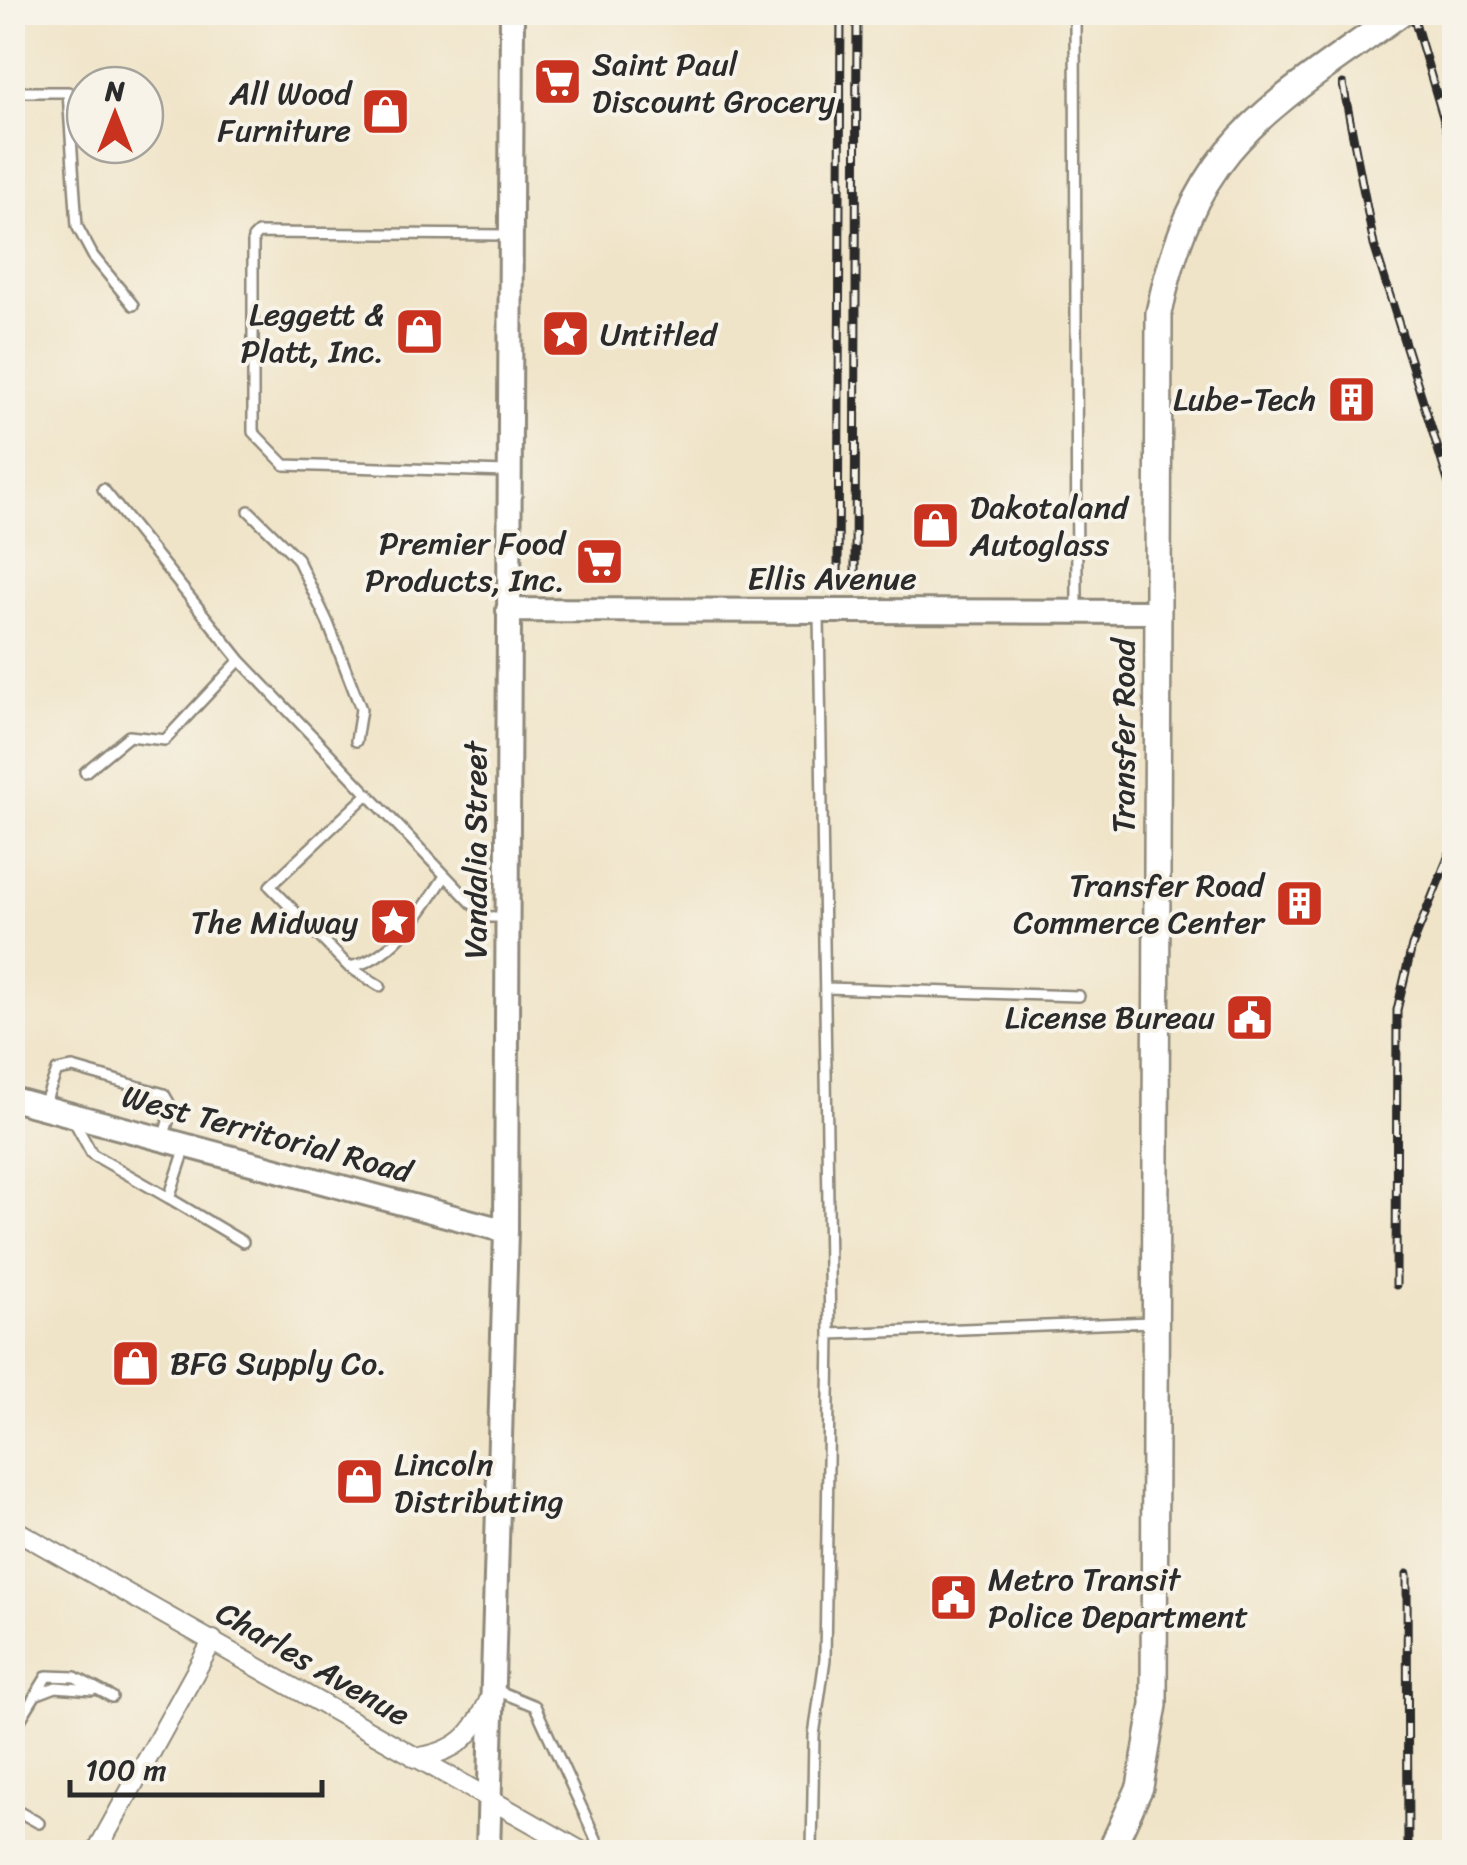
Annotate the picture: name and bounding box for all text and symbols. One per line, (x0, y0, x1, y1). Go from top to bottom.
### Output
place label: Saint Paul Discount Grocery (592, 36, 836, 130)
supermarket icon: Saint Paul Discount Grocery (531, 56, 583, 108)
north arrow (65, 65, 165, 165)
place label: All Wood Furniture (218, 65, 353, 159)
text: N (104, 66, 125, 115)
shop icon: All Wood Furniture (360, 85, 412, 137)
place label: Leggett & Platt, Inc. (240, 286, 384, 380)
shop icon: Leggett & Platt, Inc. (393, 306, 445, 358)
place label: Untitled (600, 306, 719, 363)
place icon: Untitled (539, 308, 591, 360)
place label: Lube-Tech (1173, 371, 1316, 428)
building icon: Lube-Tech (1325, 373, 1377, 425)
place label: Dakotaland Autoglass (969, 479, 1130, 573)
shop icon: Dakotaland Autoglass (909, 499, 961, 551)
place label: Premier Food Products, Inc. (365, 515, 567, 609)
supermarket icon: Premier Food Products, Inc. (574, 535, 626, 587)
street label: Ellis Avenue (747, 550, 917, 607)
street label: Transfer Road (1095, 637, 1152, 833)
street label: Vandalia Street (447, 740, 504, 959)
place label: Transfer Road Commerce Center (1013, 857, 1266, 951)
building icon: Transfer Road Commerce Center (1273, 877, 1325, 929)
place label: The Midway (191, 894, 358, 951)
place icon: The Midway (367, 896, 419, 948)
place label: License Bureau (1005, 989, 1215, 1046)
public building icon: License Bureau (1224, 991, 1276, 1043)
street label: West Territorial Road (116, 1068, 420, 1201)
place label: BFG Supply Co. (170, 1335, 387, 1392)
shop icon: BFG Supply Co. (109, 1337, 161, 1389)
place label: Lincoln Distributing (394, 1436, 564, 1530)
shop icon: Lincoln Distributing (333, 1456, 385, 1508)
place label: Metro Transit Police Department (988, 1551, 1248, 1645)
public building icon: Metro Transit Police Department (927, 1571, 979, 1623)
street label: Charles Avenue (205, 1585, 421, 1743)
scale bar (70, 1735, 322, 1797)
text: 100 m (85, 1743, 167, 1797)

